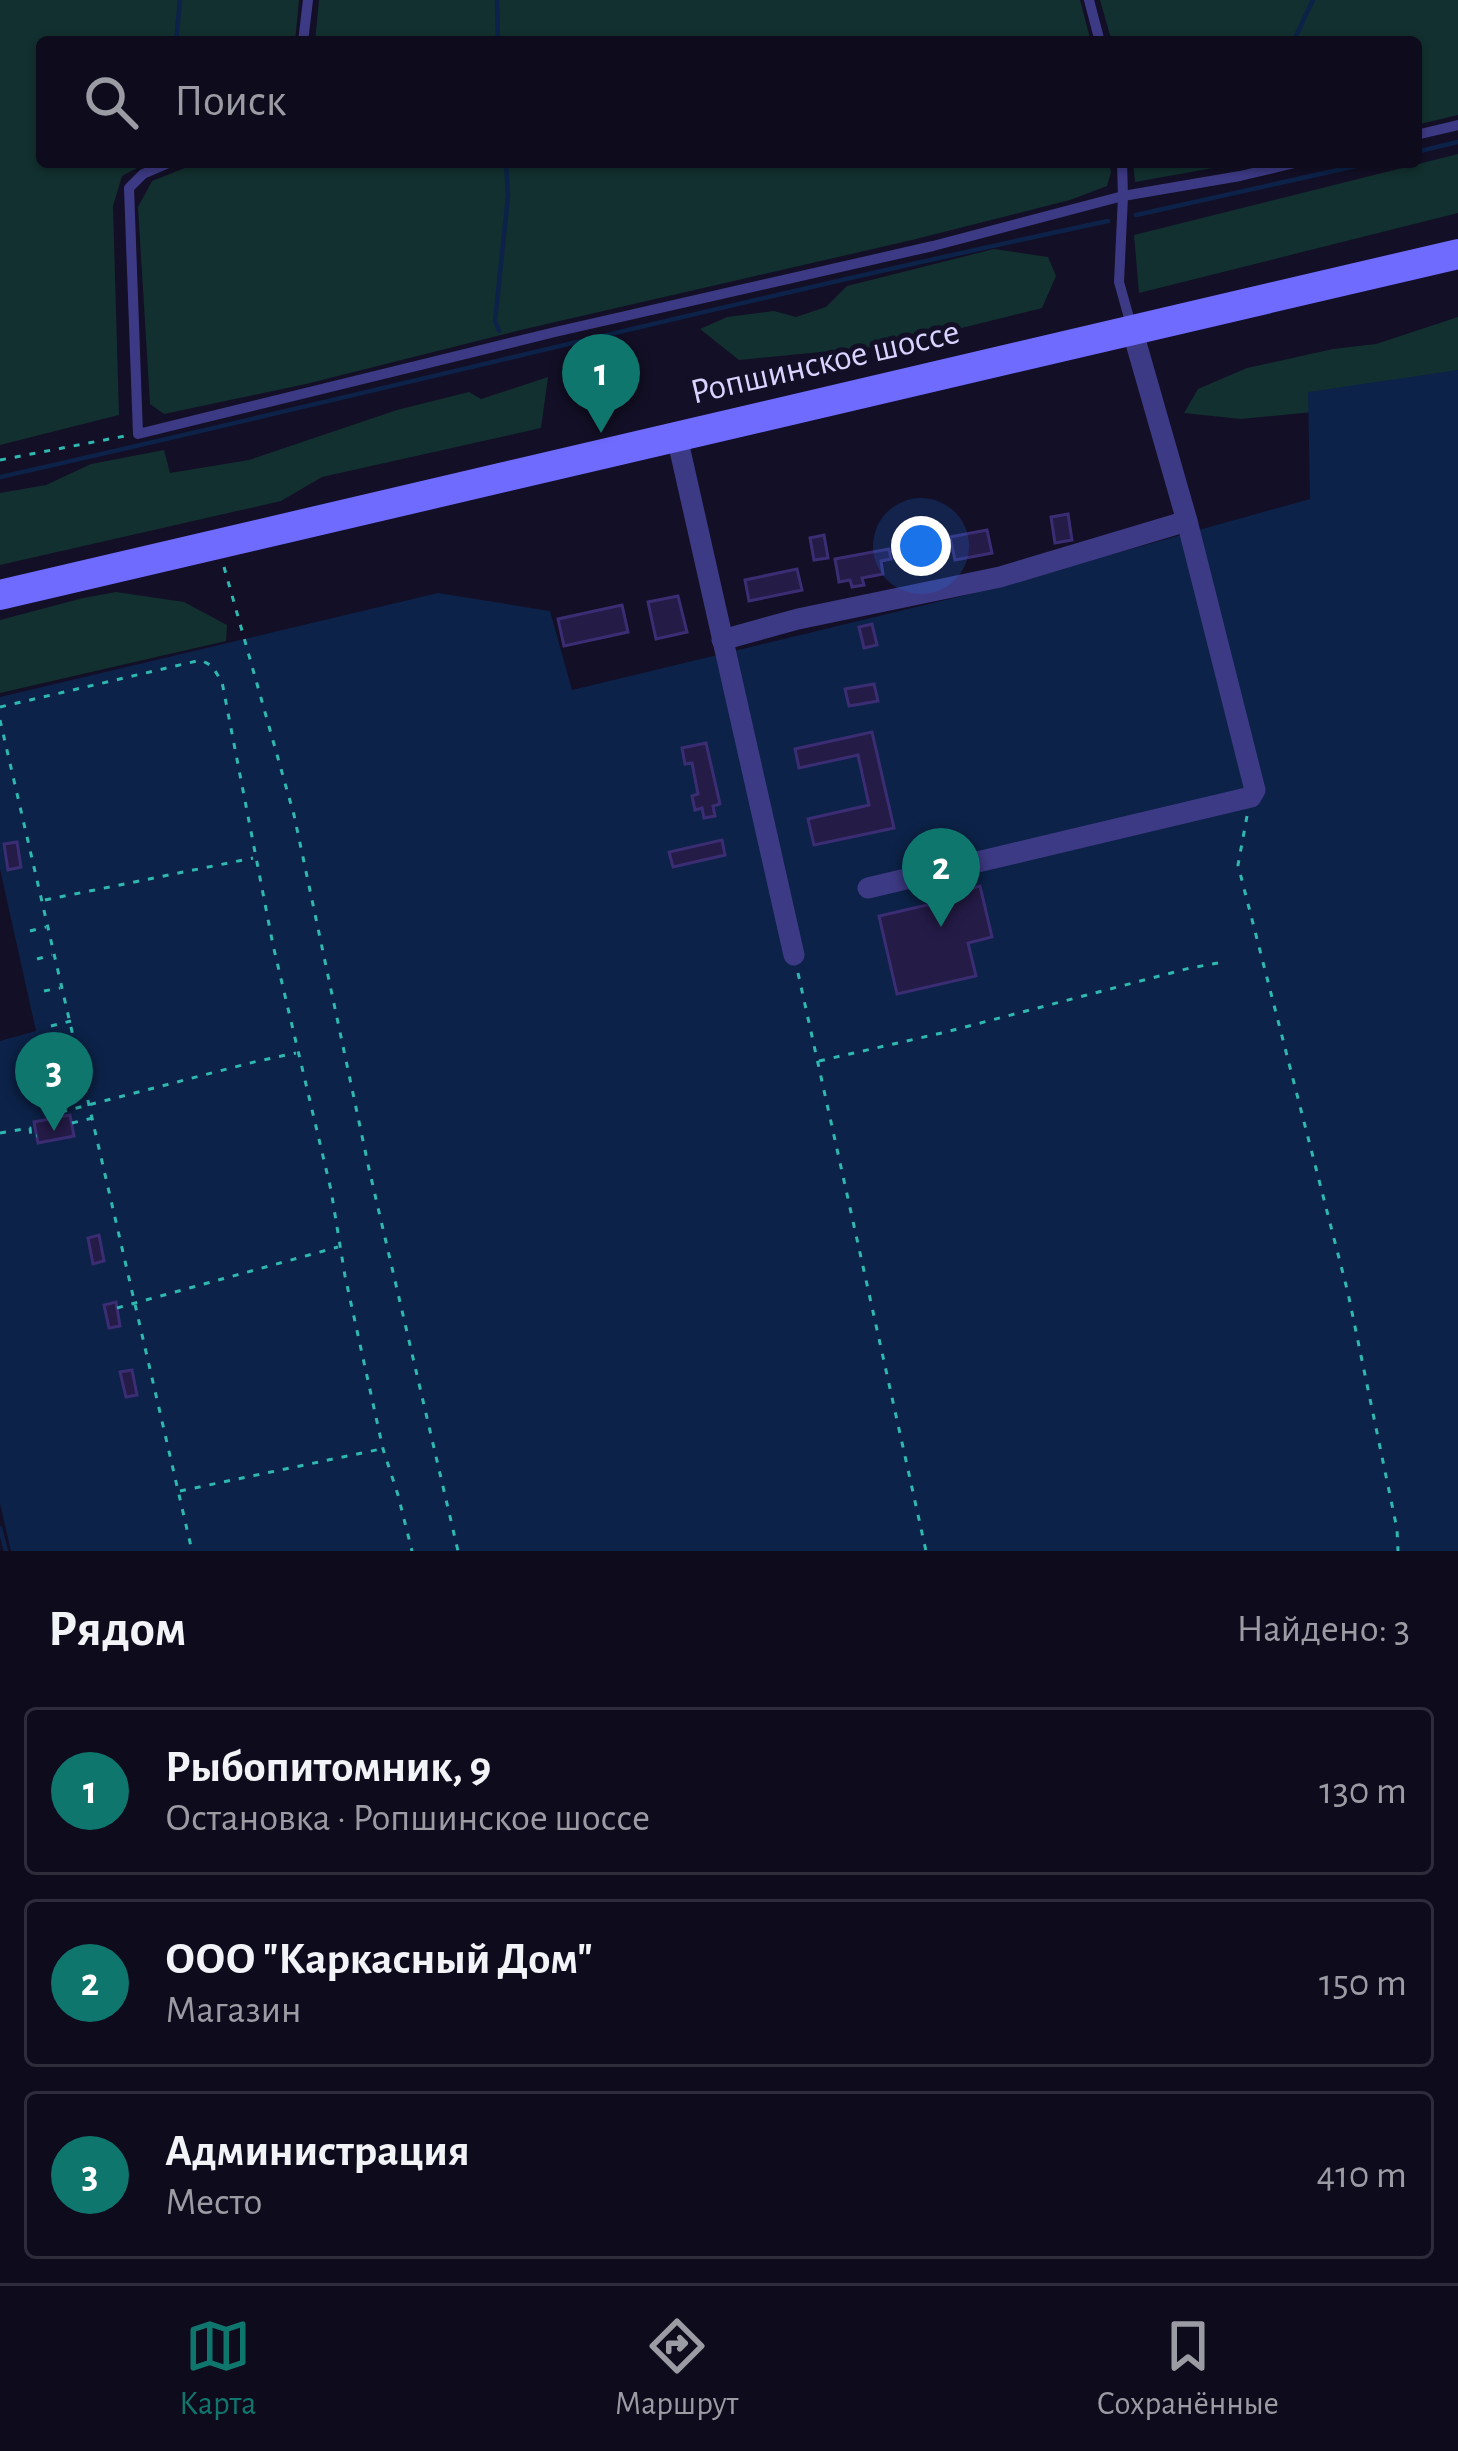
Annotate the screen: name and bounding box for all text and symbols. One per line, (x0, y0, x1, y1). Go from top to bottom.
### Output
search box (36, 36, 1422, 168)
icon: search (78, 69, 144, 135)
text: Поиск (174, 79, 286, 124)
street label: Ропшинское шоссе (687, 314, 963, 410)
pin: 1 (562, 334, 640, 433)
your location (891, 516, 951, 576)
pin: 2 (902, 828, 980, 927)
pin: 3 (15, 1032, 93, 1131)
text: Рядом (48, 1604, 187, 1655)
text: Найдено: 3 (1236, 1610, 1410, 1649)
text: Рыбопитомник, 9 (165, 1745, 491, 1790)
text: 1 (83, 1772, 97, 1811)
text: 130 m (1319, 1772, 1407, 1811)
text: Остановка · Ропшинское шоссе (165, 1799, 650, 1838)
text: ООО "Каркасный Дом" (165, 1937, 593, 1982)
text: 2 (81, 1964, 99, 2003)
text: 150 m (1319, 1964, 1407, 2003)
text: Магазин (165, 1991, 302, 2030)
text: Администрация (165, 2129, 470, 2174)
text: 3 (82, 2156, 98, 2195)
text: 410 m (1317, 2156, 1407, 2195)
text: Место (165, 2183, 262, 2222)
tab: Карта (179, 2313, 256, 2425)
tab: Маршрут (615, 2313, 738, 2425)
tab: Сохранённые (1097, 2313, 1279, 2425)

